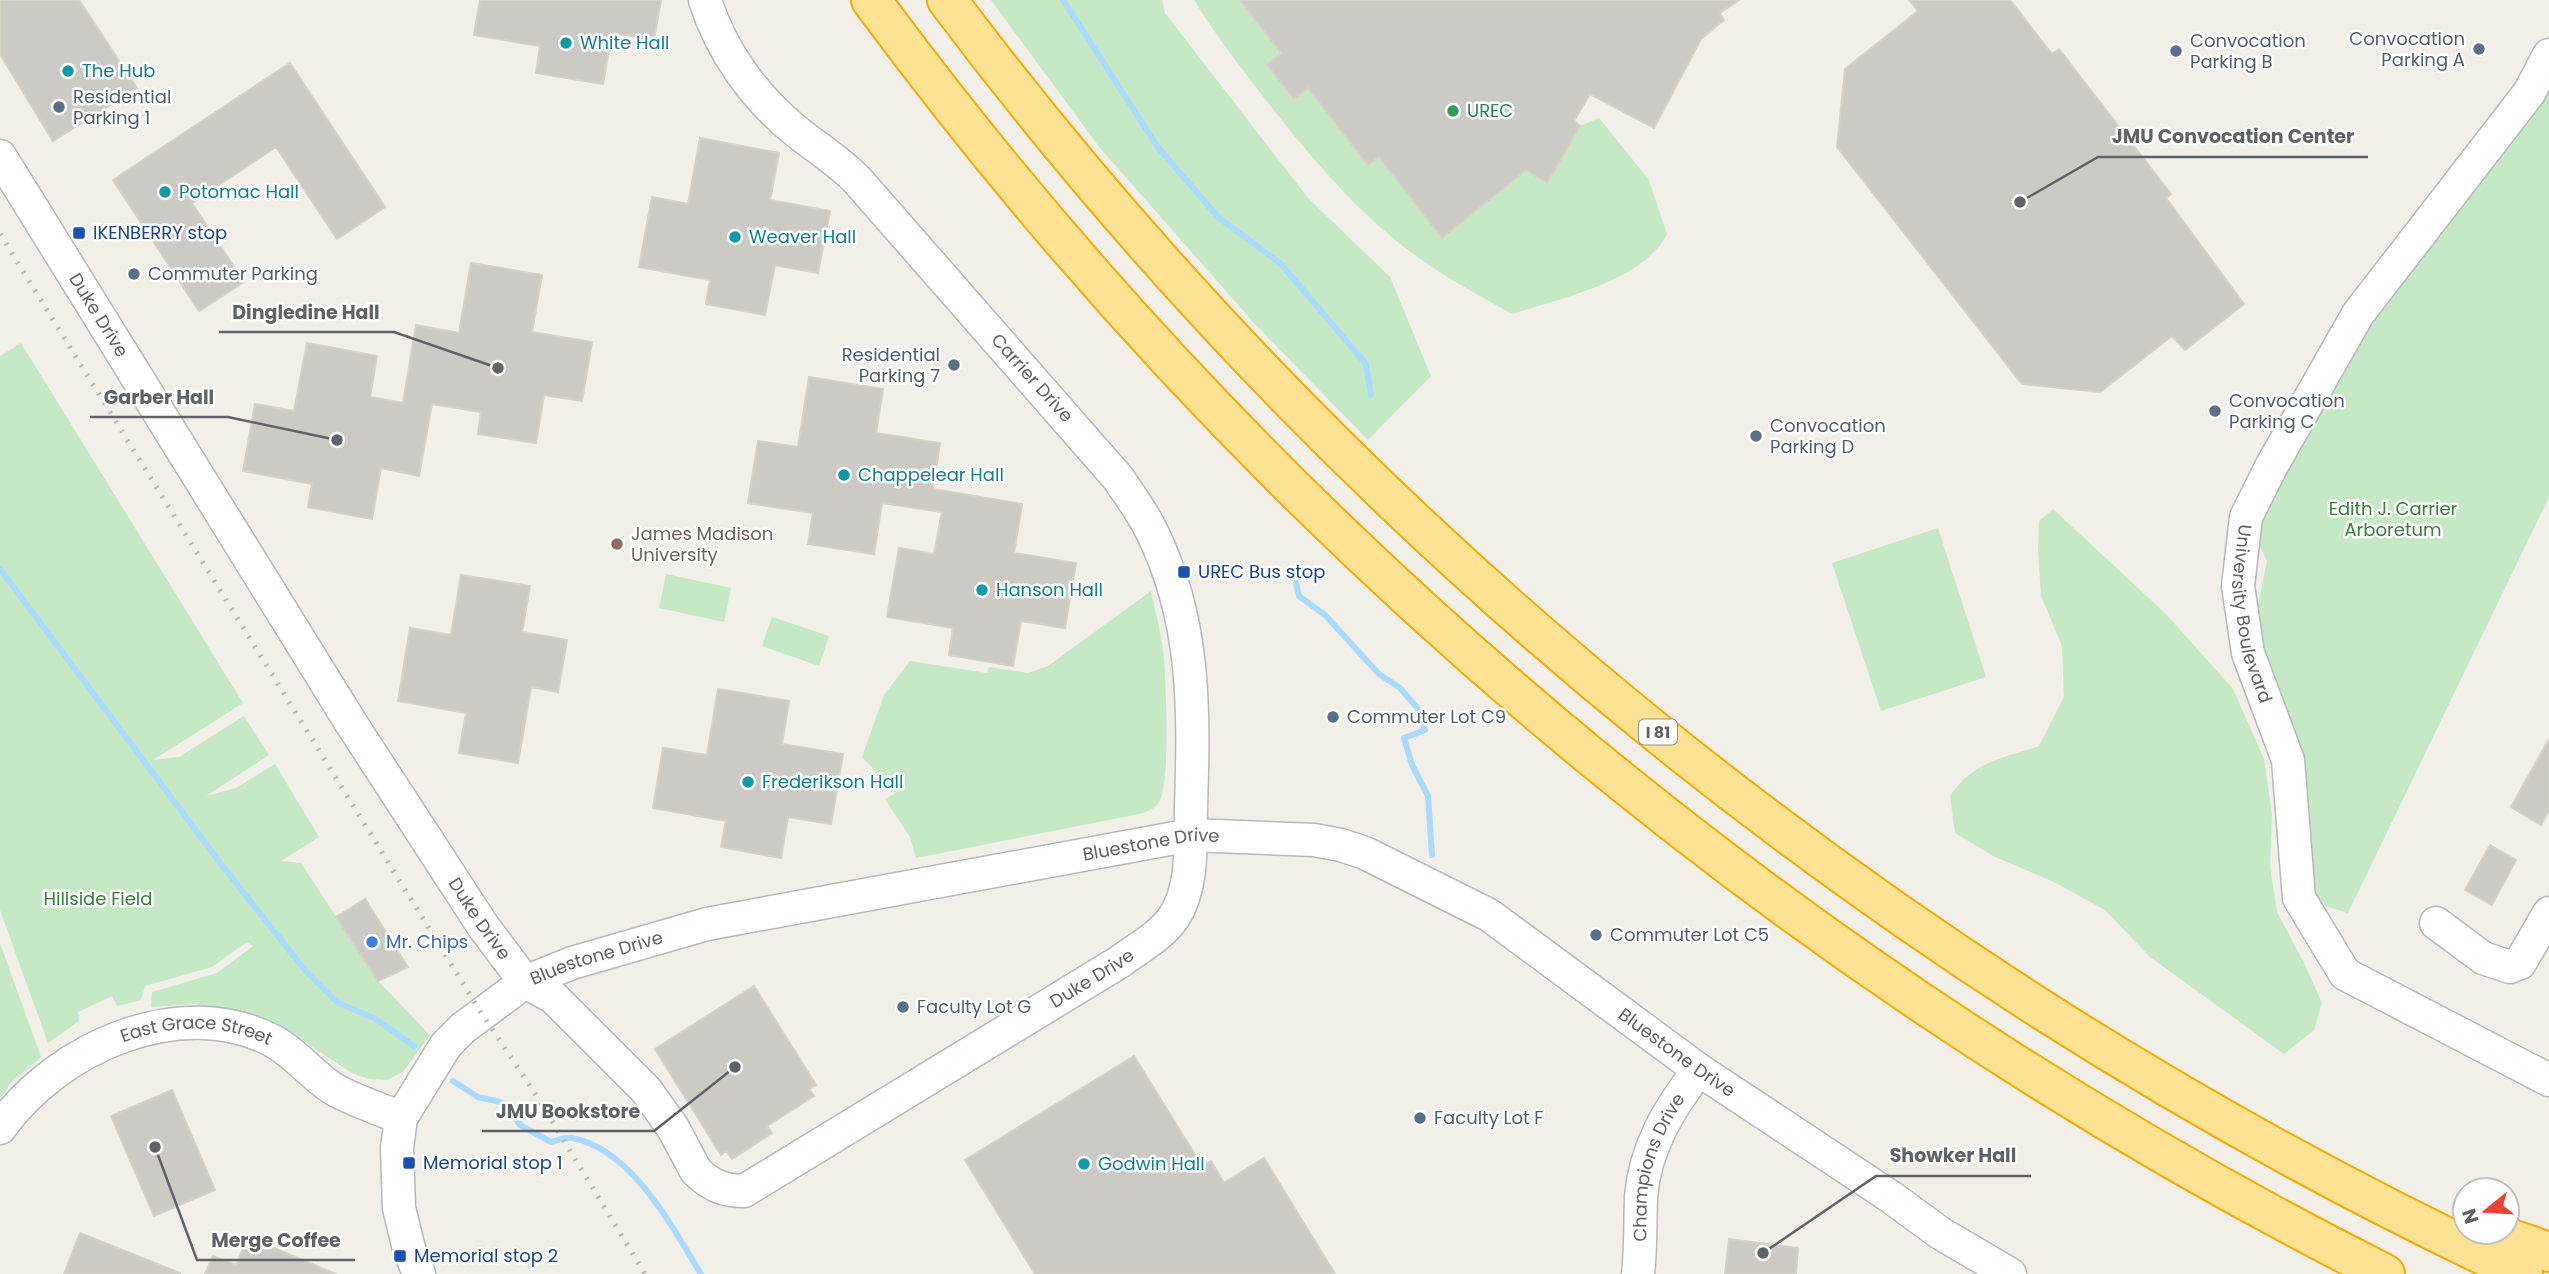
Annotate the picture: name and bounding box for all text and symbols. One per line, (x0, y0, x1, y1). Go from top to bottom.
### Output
place label: Convocation Parking A (2349, 26, 2465, 72)
place label: Convocation Parking B (2190, 28, 2306, 74)
place label: White Hall (580, 30, 670, 55)
marker: White Hall (558, 35, 574, 51)
marker: Convocation Parking A (2471, 41, 2487, 57)
marker: Convocation Parking B (2168, 43, 2184, 59)
place label: The Hub (82, 58, 155, 83)
marker: The Hub (60, 63, 76, 79)
place label: Residential Parking 1 (73, 84, 171, 130)
place label: UREC (1467, 98, 1513, 123)
marker: Residential Parking 1 (51, 99, 67, 115)
marker: UREC (1445, 103, 1461, 119)
callout: JMU Convocation Center (2098, 117, 2368, 157)
text: JMU Convocation Center (2112, 123, 2354, 150)
place label: Potomac Hall (179, 179, 299, 204)
marker: Potomac Hall (157, 184, 173, 200)
place label: IKENBERRY stop (93, 220, 227, 245)
place label: Weaver Hall (749, 224, 856, 249)
marker: IKENBERRY stop (71, 225, 87, 241)
marker: Weaver Hall (727, 229, 743, 245)
place label: Commuter Parking (148, 261, 318, 286)
marker: Commuter Parking (126, 266, 142, 282)
street label: Duke Drive (63, 268, 134, 362)
callout: Dingledine Hall (219, 292, 394, 332)
text: Dingledine Hall (232, 299, 380, 326)
street label: Carrier Drive (986, 328, 1079, 428)
place label: Residential Parking 7 (842, 342, 940, 388)
marker: Residential Parking 7 (946, 357, 962, 373)
callout: Garber Hall (90, 377, 228, 417)
text: Garber Hall (104, 384, 214, 411)
place label: Convocation Parking C (2229, 388, 2345, 434)
marker: Convocation Parking C (2207, 403, 2223, 419)
place label: Convocation Parking D (1770, 413, 1886, 459)
marker: Convocation Parking D (1748, 428, 1764, 444)
place label: Chappelear Hall (858, 462, 1004, 487)
marker: Chappelear Hall (836, 467, 852, 483)
park label: Edith J. Carrier Arboretum (2329, 496, 2458, 542)
place label: James Madison University (631, 521, 773, 567)
street label: University Boulevard (2226, 523, 2279, 707)
marker: James Madison University (609, 536, 625, 552)
place label: UREC Bus stop (1198, 559, 1325, 584)
marker: UREC Bus stop (1176, 564, 1192, 580)
place label: Hanson Hall (996, 577, 1103, 602)
marker: Hanson Hall (974, 582, 990, 598)
place label: Commuter Lot C9 (1347, 704, 1506, 729)
marker: Commuter Lot C9 (1325, 709, 1341, 725)
road number: I 81 (1639, 720, 1677, 744)
place label: Frederikson Hall (762, 769, 903, 794)
marker: Frederikson Hall (740, 774, 756, 790)
street label: Bluestone Drive (1081, 822, 1220, 867)
street label: Duke Drive (443, 873, 517, 965)
park label: Hillside Field (44, 886, 152, 911)
place label: Commuter Lot C5 (1610, 922, 1769, 947)
street label: Bluestone Drive (526, 924, 666, 991)
marker: Commuter Lot C5 (1588, 927, 1604, 943)
place label: Mr. Chips (386, 929, 468, 954)
marker: Mr. Chips (364, 934, 380, 950)
street label: Duke Drive (1045, 943, 1139, 1014)
place label: Faculty Lot G (917, 994, 1031, 1019)
marker: Faculty Lot G (895, 999, 911, 1015)
street label: Bluestone Drive (1613, 1002, 1740, 1103)
street label: East Grace Street (117, 1010, 277, 1051)
street label: Champions Drive (1627, 1088, 1690, 1242)
callout: JMU Bookstore (482, 1091, 654, 1131)
text: JMU Bookstore (496, 1098, 641, 1125)
place label: Faculty Lot F (1434, 1105, 1543, 1130)
marker: Faculty Lot F (1412, 1110, 1428, 1126)
callout: Showker Hall (1876, 1136, 2031, 1176)
text: Showker Hall (1890, 1142, 2016, 1169)
place label: Memorial stop 1 (423, 1150, 562, 1175)
place label: Godwin Hall (1098, 1151, 1205, 1176)
marker: Memorial stop 1 (401, 1155, 417, 1171)
marker: Godwin Hall (1076, 1156, 1092, 1172)
north arrow (2451, 1176, 2521, 1246)
text: N (2455, 1205, 2485, 1227)
callout: Merge Coffee (197, 1220, 355, 1260)
text: Merge Coffee (211, 1227, 341, 1254)
place label: Memorial stop 2 (414, 1243, 558, 1268)
marker: Memorial stop 2 (392, 1248, 408, 1264)

